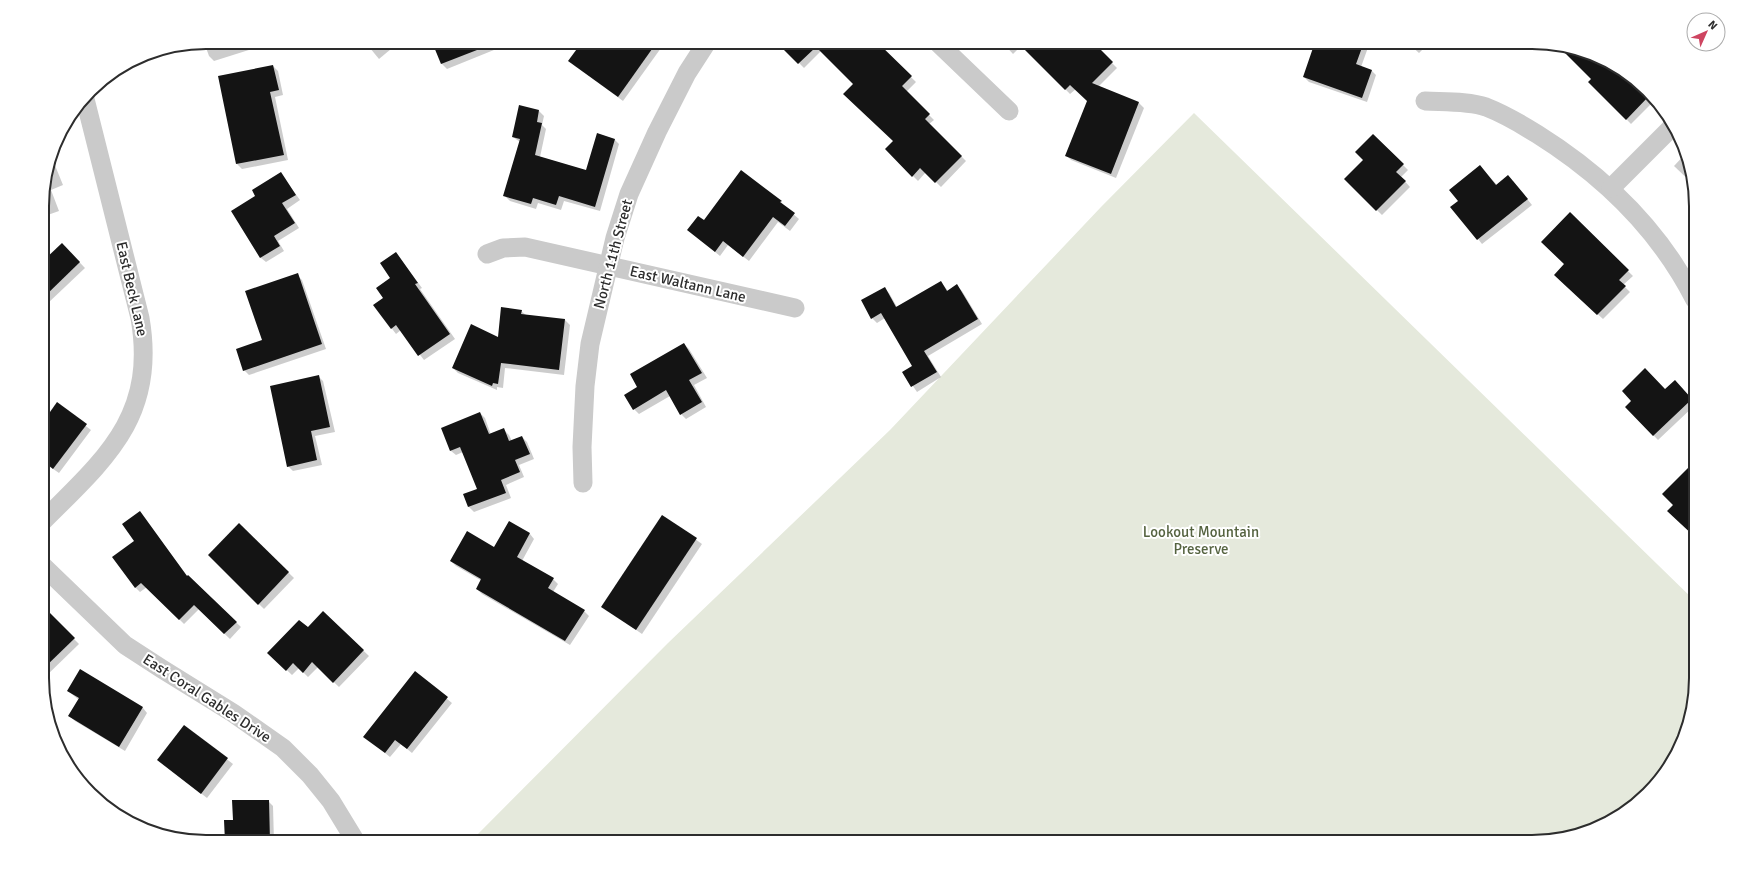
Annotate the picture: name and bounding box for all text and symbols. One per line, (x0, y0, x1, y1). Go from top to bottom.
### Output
north arrow (1686, 12, 1726, 52)
text: N (1705, 18, 1720, 33)
street label: North 11th Street (590, 197, 636, 311)
street label: East Beck Lane (112, 240, 152, 338)
street label: East Waltann Lane (628, 262, 748, 306)
park label: Lookout Mountain Preserve (1143, 523, 1259, 558)
street label: East Coral Gables Drive (140, 650, 274, 746)

